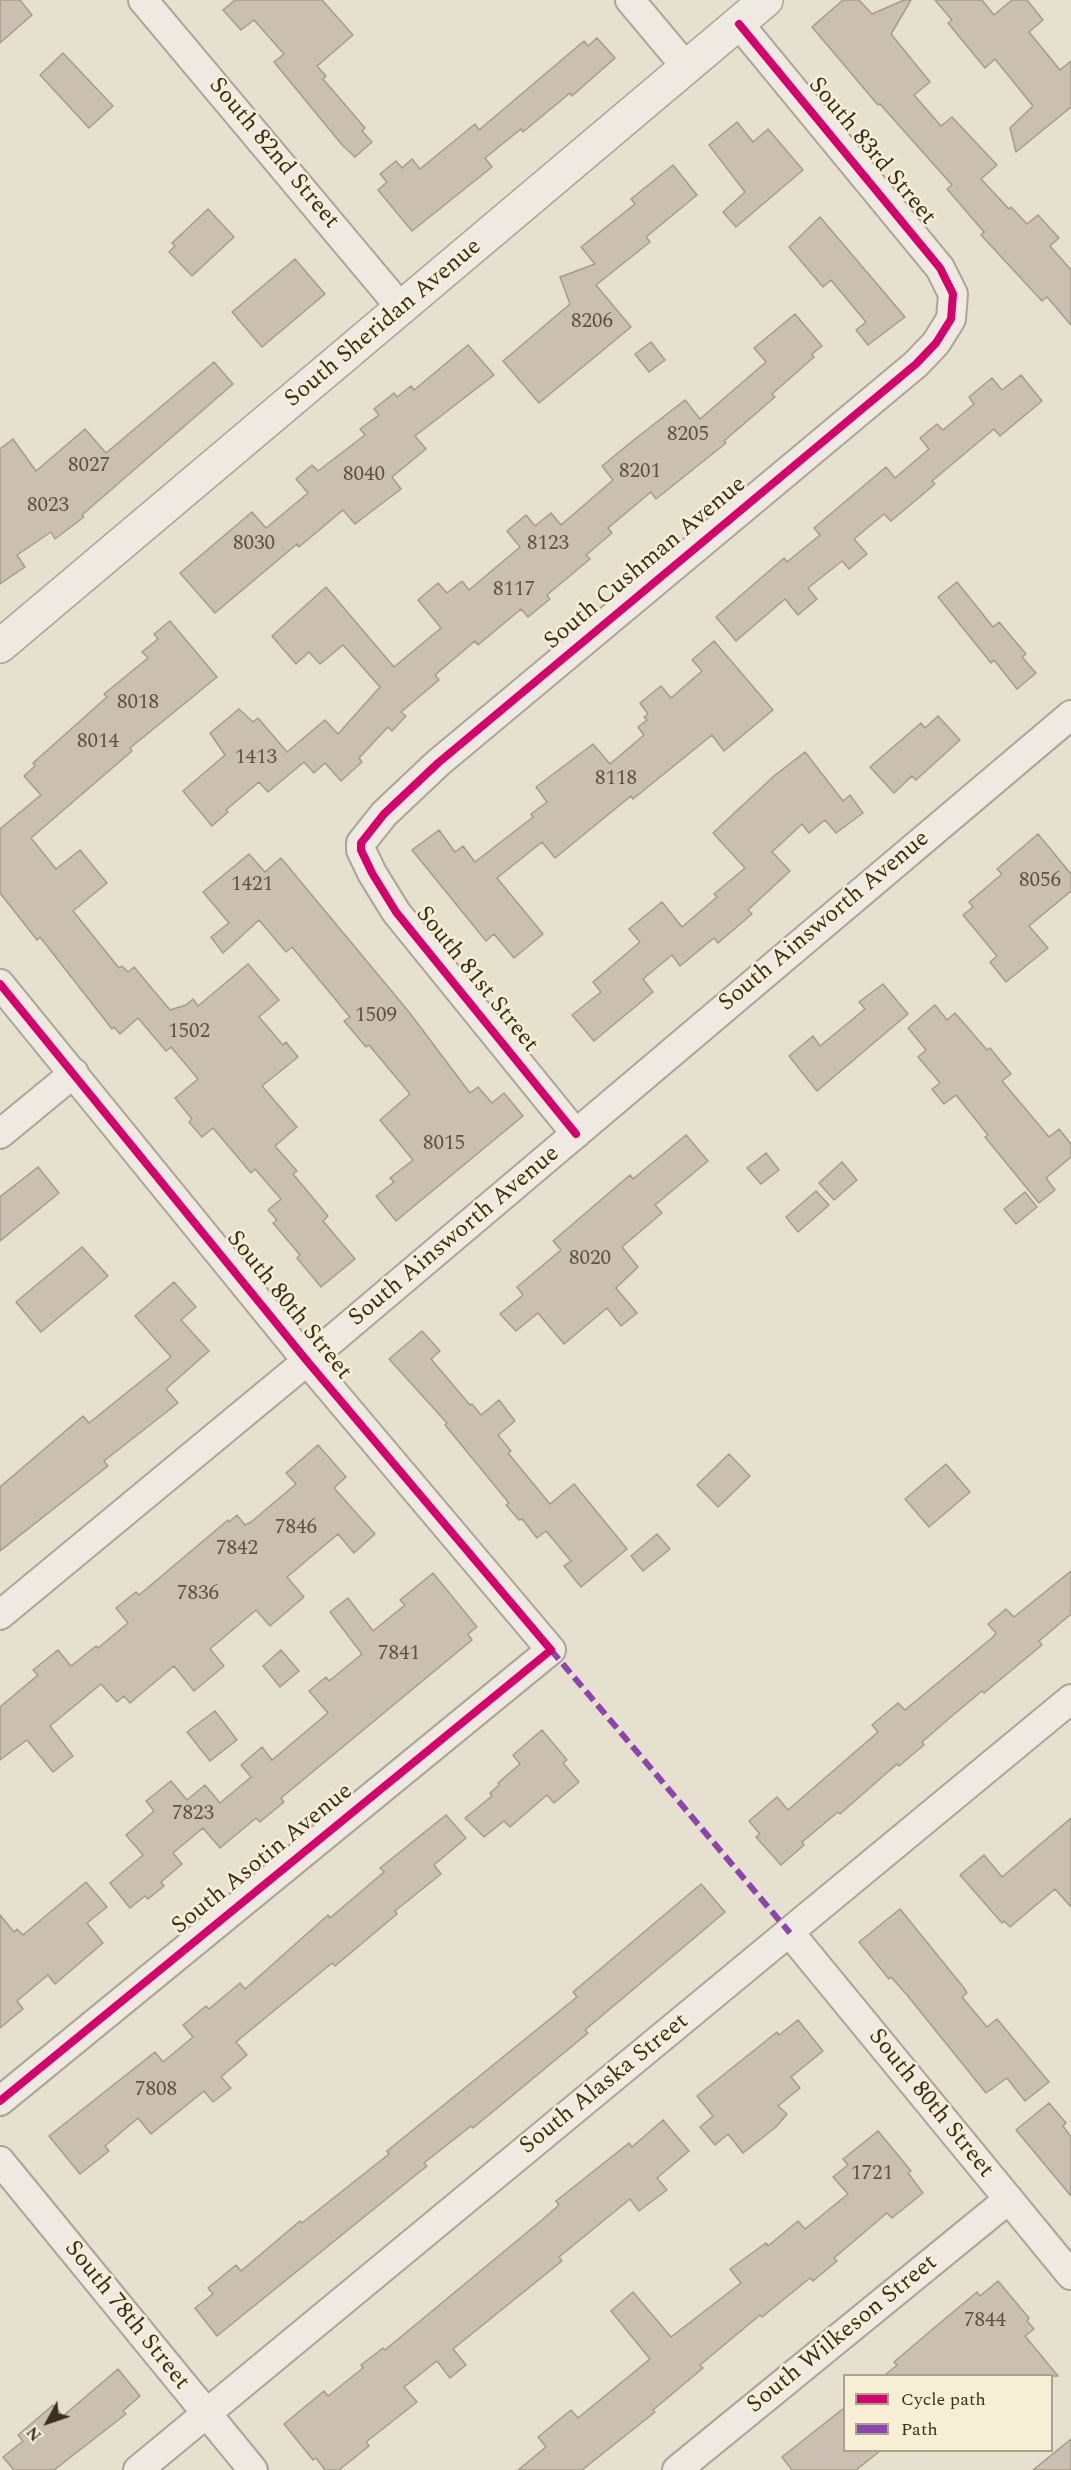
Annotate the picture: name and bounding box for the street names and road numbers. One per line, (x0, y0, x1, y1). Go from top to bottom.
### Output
street label: South 83rd Street (801, 72, 941, 232)
street label: South 82nd Street (201, 73, 345, 235)
street label: South Sheridan Avenue (280, 233, 488, 415)
street label: South Cushman Avenue (539, 471, 753, 657)
street label: South Ainsworth Avenue (714, 825, 936, 1019)
street label: South 81st Street (408, 901, 544, 1059)
street label: South Ainsworth Avenue (344, 1140, 566, 1334)
street label: South 80th Street (219, 1226, 357, 1386)
street label: South Asotin Avenue (167, 1778, 359, 1942)
street label: South Alaska Street (515, 2008, 695, 2162)
street label: South 80th Street (861, 2024, 999, 2184)
street label: South 78th Street (57, 2236, 195, 2396)
street label: South Wilkeson Street (742, 2249, 944, 2421)

